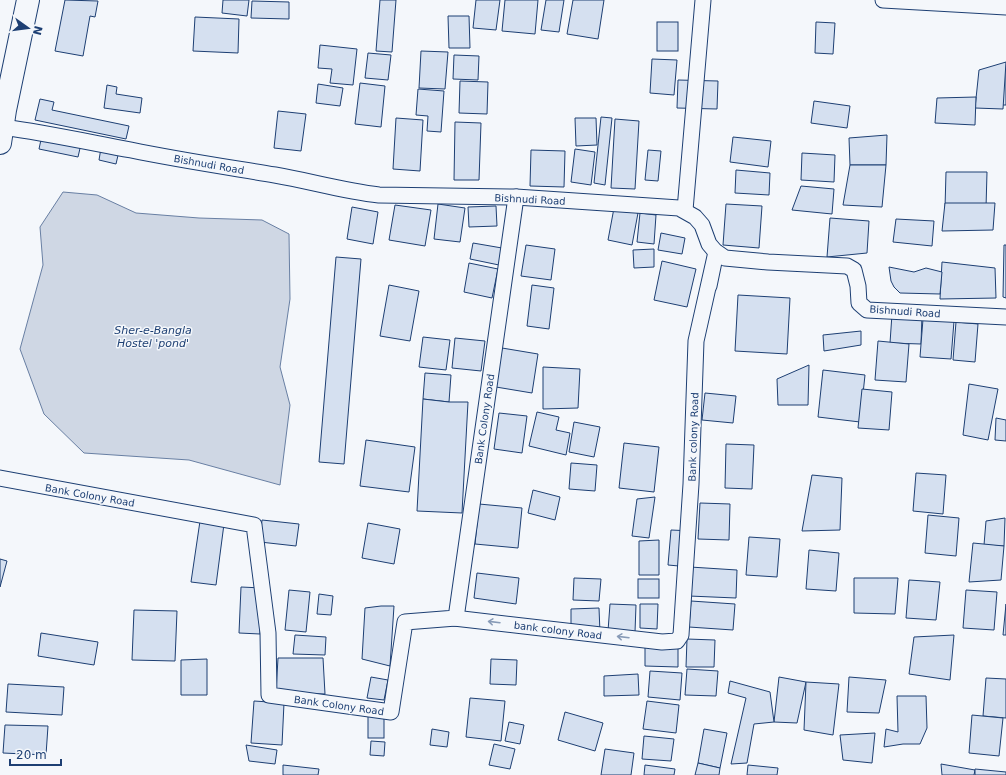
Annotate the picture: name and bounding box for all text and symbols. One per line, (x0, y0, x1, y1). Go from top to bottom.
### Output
north arrow (8, 8, 48, 48)
text: N (30, 24, 45, 36)
street label: Bishnudi Road (173, 153, 245, 176)
street label: Bishnudi Road (494, 192, 566, 207)
street label: Bishnudi Road (869, 304, 941, 319)
water label: Sher-e-Bangla Hostel 'pond' (114, 324, 192, 350)
street label: Bank Colony Road (473, 373, 496, 465)
street label: Bank colony Road (686, 392, 701, 482)
street label: Bank Colony Road (44, 482, 136, 509)
one-way arrow (488, 619, 501, 626)
street label: bank colony Road (513, 620, 603, 641)
one-way arrow (617, 633, 630, 641)
street label: Bank Colony Road (293, 694, 385, 717)
scale bar (10, 741, 61, 767)
text: 20 m (16, 748, 47, 762)

